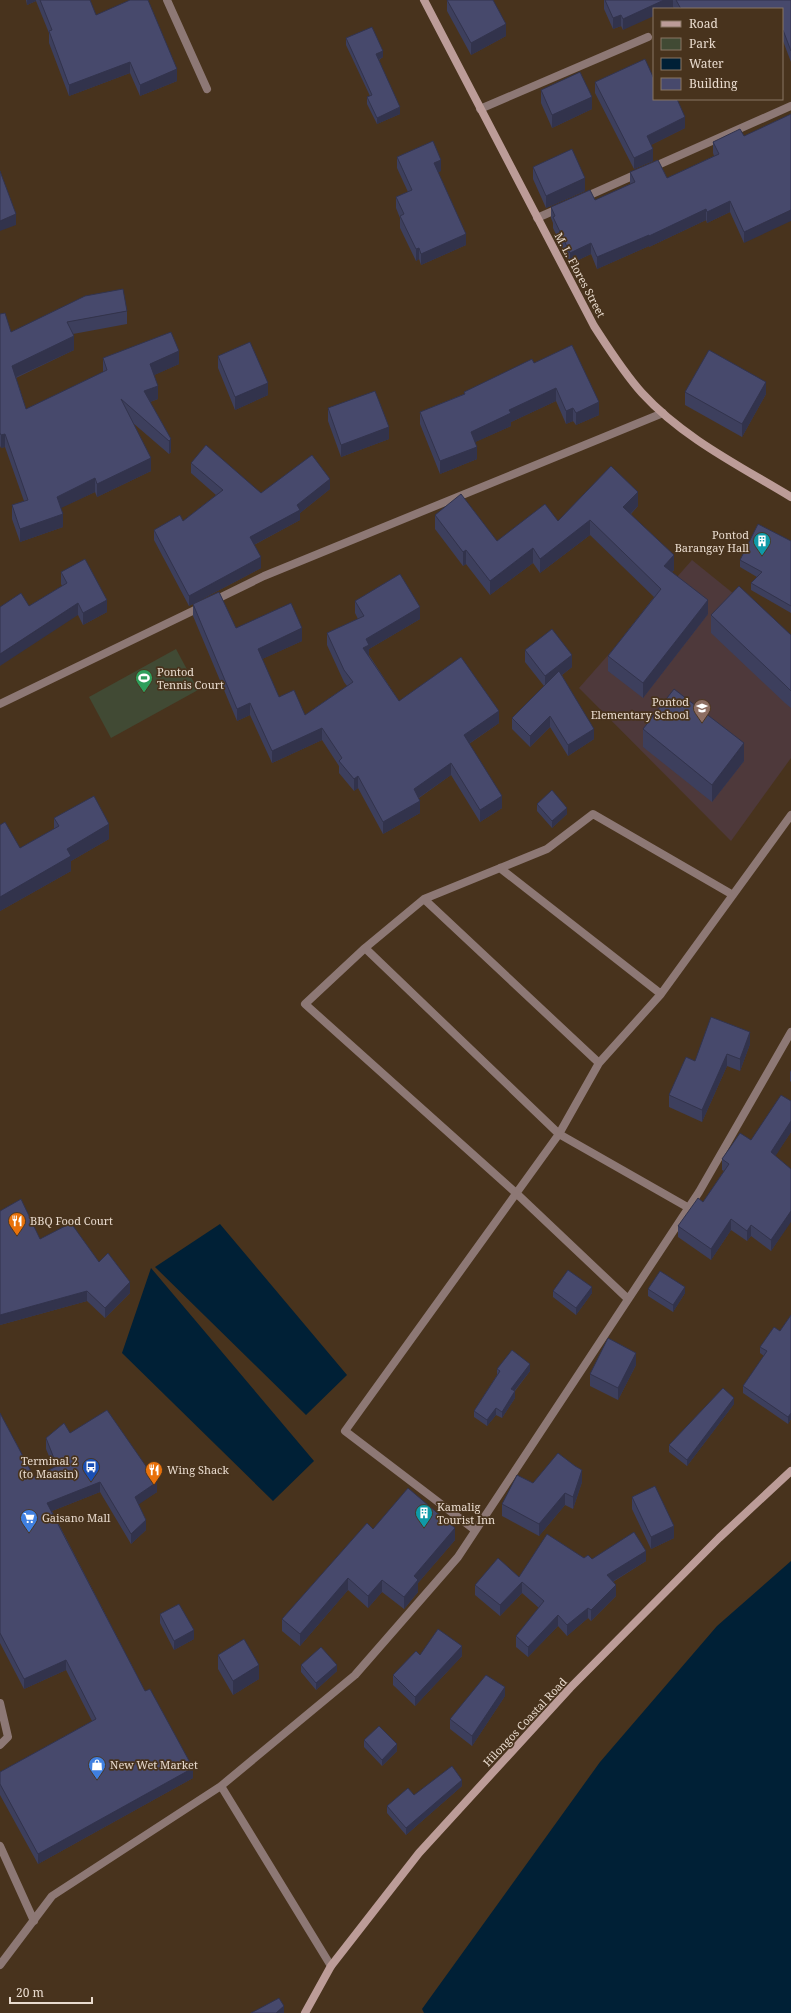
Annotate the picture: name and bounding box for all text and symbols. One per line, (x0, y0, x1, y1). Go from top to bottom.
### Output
legend (653, 8, 783, 100)
text: Road (689, 15, 719, 32)
text: Park (689, 35, 717, 52)
text: Water (689, 55, 724, 72)
text: Building (689, 75, 738, 92)
street label: M. L. Flores Street (552, 230, 609, 320)
place label: Pontod Barangay Hall (675, 527, 750, 555)
building icon: Pontod Barangay Hall (752, 531, 772, 556)
place label: Pontod Tennis Court (157, 664, 224, 692)
sports icon: Pontod Tennis Court (134, 668, 154, 693)
place label: Pontod Elementary School (591, 694, 690, 722)
school or university icon: Pontod Elementary School (692, 698, 712, 723)
restaurant icon: BBQ Food Court (7, 1211, 27, 1236)
place label: BBQ Food Court (30, 1213, 113, 1228)
place label: Terminal 2 (to Maasin) (19, 1453, 78, 1481)
bus stop icon: Terminal 2 (to Maasin) (81, 1457, 101, 1482)
restaurant icon: Wing Shack (144, 1460, 164, 1485)
place label: Wing Shack (167, 1462, 229, 1477)
place label: Kamalig Tourist Inn (437, 1499, 495, 1527)
building icon: Kamalig Tourist Inn (414, 1503, 434, 1528)
supermarket icon: Gaisano Mall (19, 1508, 39, 1533)
place label: Gaisano Mall (42, 1510, 111, 1525)
street label: Hilongos Coastal Road (479, 1674, 570, 1769)
shop icon: New Wet Market (87, 1755, 107, 1780)
place label: New Wet Market (110, 1757, 198, 1772)
scale bar (10, 1979, 92, 2005)
text: 20 m (16, 1984, 44, 2001)

